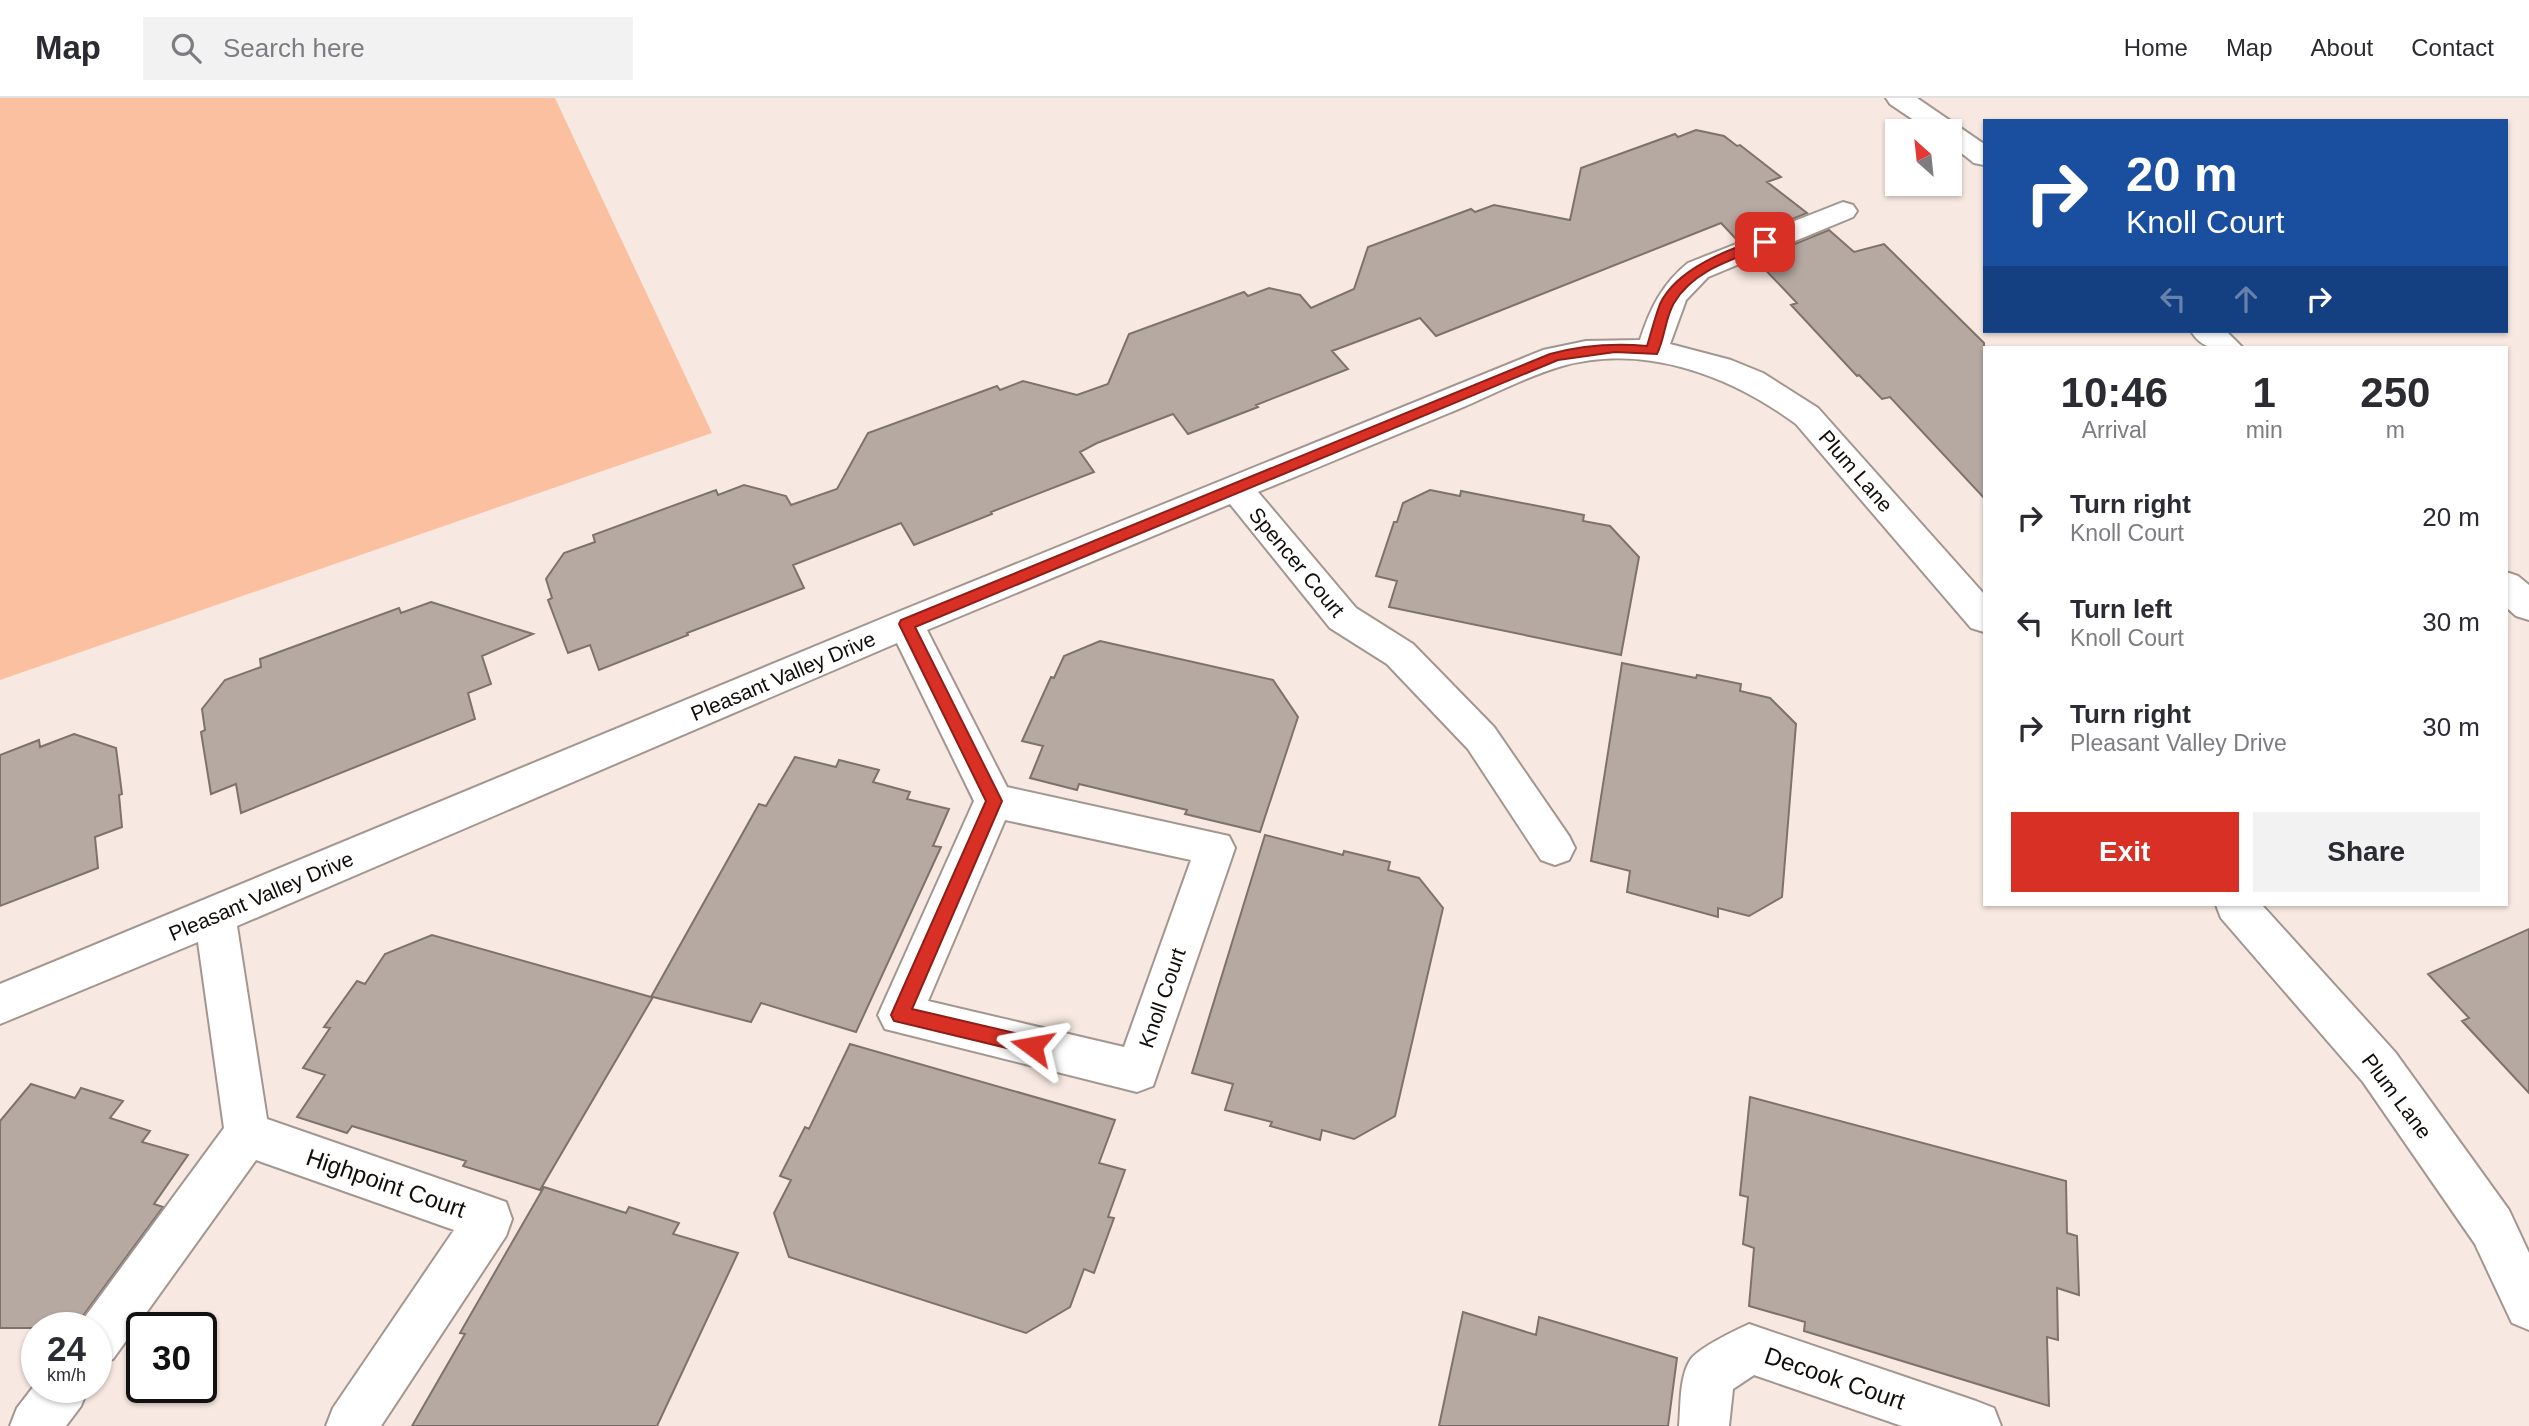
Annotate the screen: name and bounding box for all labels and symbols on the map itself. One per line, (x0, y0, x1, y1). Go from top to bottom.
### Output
north arrow (1885, 119, 1962, 196)
pin (1735, 212, 1795, 272)
street label: Plum Lane (1814, 426, 1898, 516)
street label: Spencer Court (1245, 503, 1349, 621)
street label: Pleasant Valley Drive (687, 627, 879, 725)
street label: Pleasant Valley Drive (165, 847, 357, 945)
street label: Knoll Court (1134, 945, 1190, 1051)
position arrow (995, 1009, 1069, 1083)
street label: Plum Lane (2358, 1049, 2436, 1143)
street label: Highpoint Court (303, 1143, 470, 1223)
speed limit sign: 30 (126, 1312, 217, 1403)
street label: Decook Court (1761, 1341, 1909, 1415)

